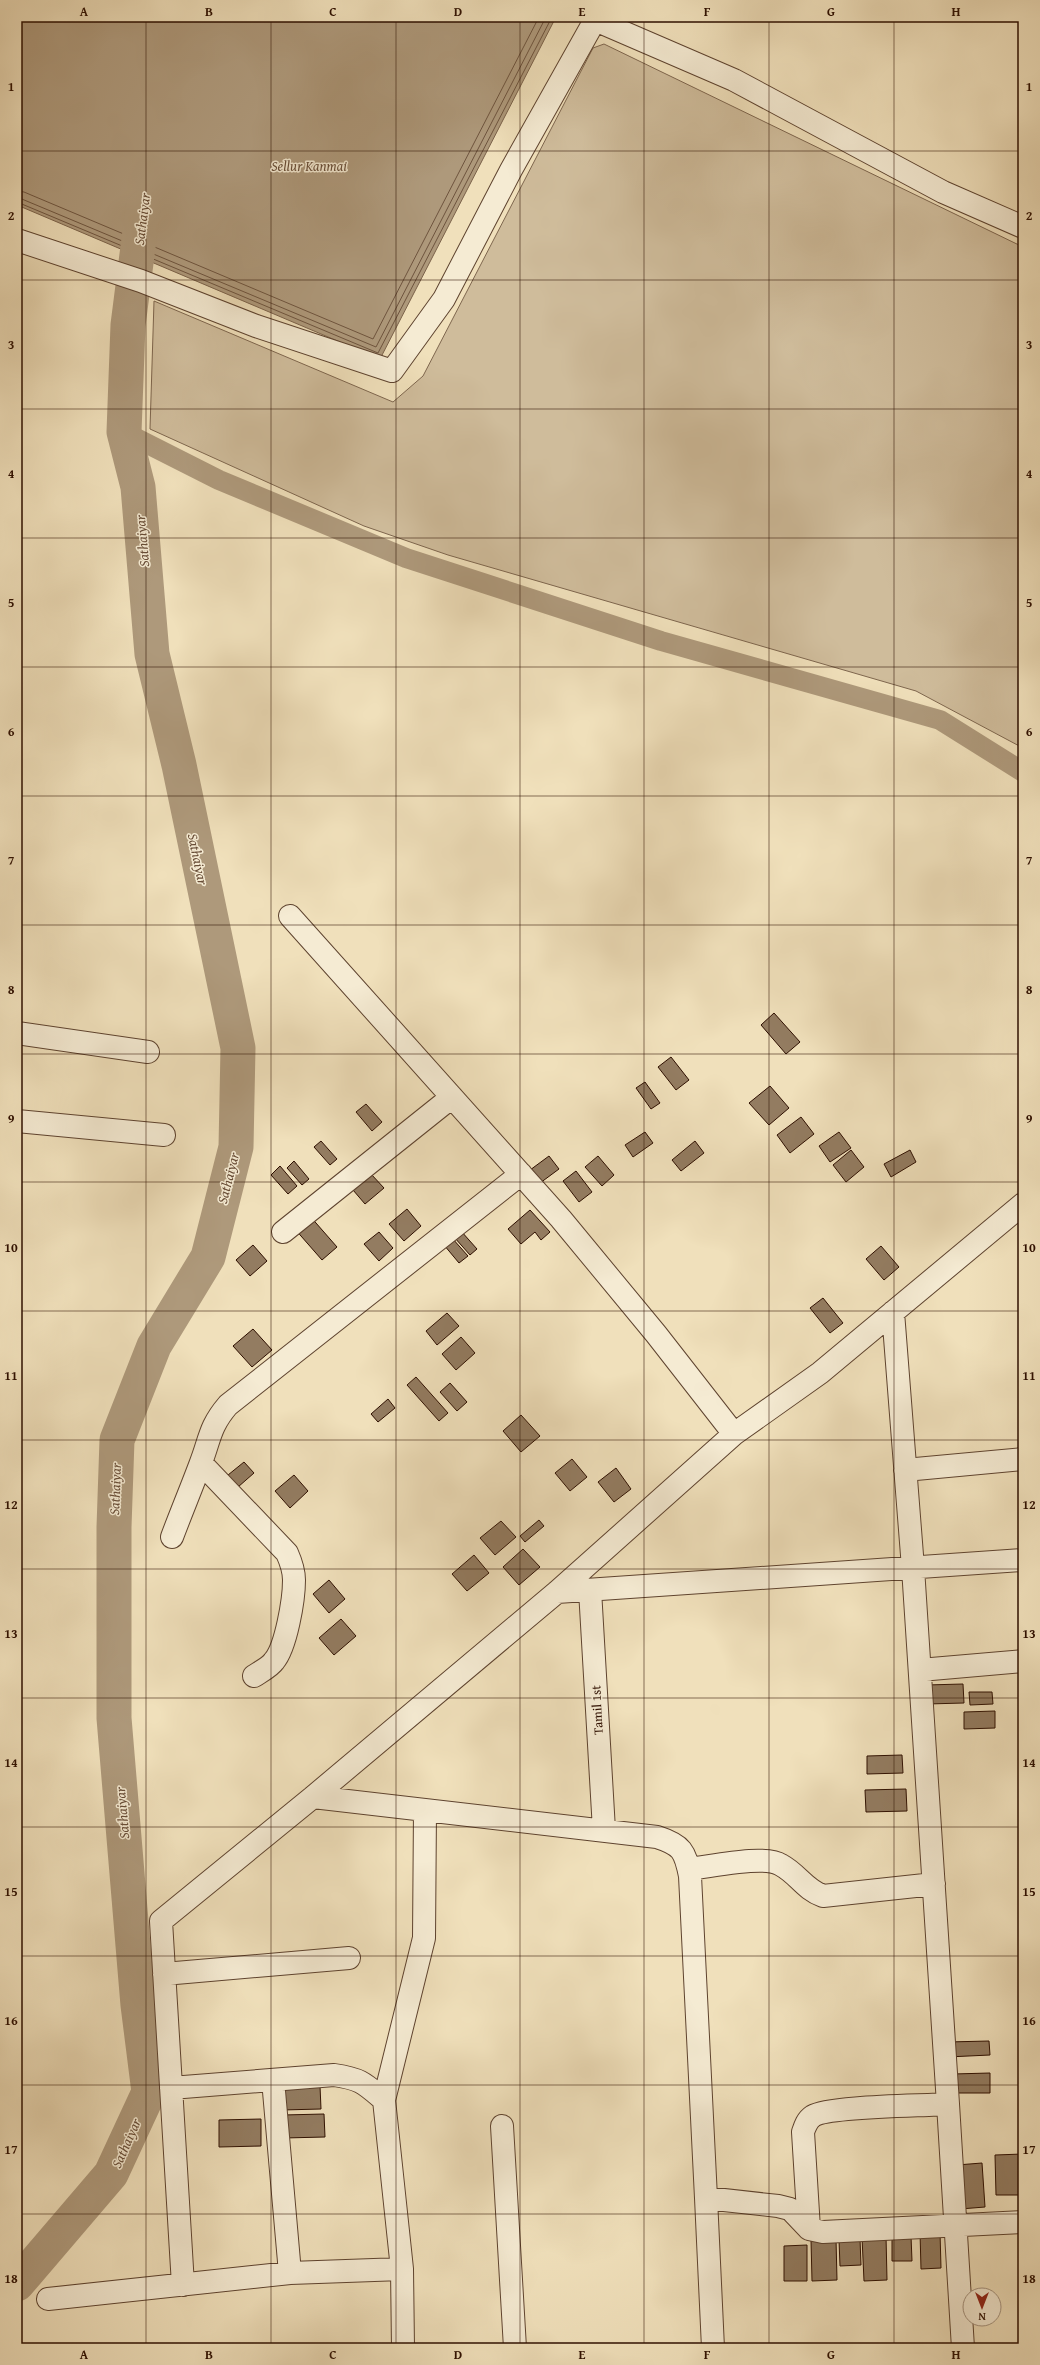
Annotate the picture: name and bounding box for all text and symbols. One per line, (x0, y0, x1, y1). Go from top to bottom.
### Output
text: A (80, 2, 89, 21)
text: B (205, 2, 213, 21)
text: C (329, 2, 337, 21)
text: D (454, 2, 462, 21)
text: E (579, 2, 586, 21)
text: F (704, 2, 711, 21)
text: G (827, 2, 835, 21)
text: H (951, 2, 961, 21)
text: 1 (8, 77, 14, 96)
text: 1 (1026, 77, 1032, 96)
water label: Sellur Kanmai (271, 156, 347, 176)
water label: Sathaiyar (129, 191, 155, 246)
text: 2 (8, 206, 15, 225)
text: 2 (1026, 206, 1033, 225)
text: 3 (8, 335, 14, 354)
text: 3 (1026, 335, 1032, 354)
text: 4 (8, 464, 15, 483)
text: 4 (1026, 464, 1033, 483)
water label: Sathaiyar (130, 513, 154, 568)
text: 5 (8, 593, 15, 612)
text: 5 (1026, 593, 1033, 612)
text: 6 (8, 722, 15, 741)
text: 6 (1026, 722, 1033, 741)
water label: Sathaiyar (183, 831, 213, 887)
text: 7 (8, 851, 15, 870)
text: 7 (1026, 851, 1033, 870)
text: 8 (8, 980, 15, 999)
text: 8 (1026, 980, 1033, 999)
text: 9 (8, 1109, 15, 1128)
text: 9 (1026, 1109, 1033, 1128)
water label: Sathaiyar (212, 1149, 244, 1206)
text: 10 (4, 1238, 18, 1257)
text: 10 (1022, 1238, 1036, 1257)
text: 11 (4, 1366, 18, 1385)
text: 11 (1022, 1366, 1036, 1385)
water label: Sathaiyar (104, 1462, 126, 1515)
text: 12 (4, 1495, 18, 1514)
text: 12 (1022, 1495, 1036, 1514)
text: 13 (4, 1624, 18, 1643)
text: 13 (1022, 1624, 1036, 1643)
street label: Tamil 1st (586, 1684, 608, 1735)
text: 14 (4, 1753, 18, 1772)
text: 14 (1022, 1753, 1036, 1772)
water label: Sathaiyar (110, 1785, 134, 1840)
text: 15 (4, 1882, 18, 1901)
text: 15 (1022, 1882, 1036, 1901)
text: 16 (4, 2011, 18, 2030)
text: 16 (1022, 2011, 1036, 2030)
water label: Sathaiyar (106, 2114, 146, 2171)
text: 17 (4, 2140, 18, 2159)
text: 17 (1022, 2140, 1036, 2159)
text: 18 (4, 2269, 18, 2288)
text: 18 (1022, 2269, 1036, 2288)
north arrow (962, 2287, 1002, 2327)
text: N (978, 2309, 986, 2325)
text: A (80, 2345, 89, 2364)
text: B (205, 2345, 213, 2364)
text: C (329, 2345, 337, 2364)
text: D (454, 2345, 462, 2364)
text: E (579, 2345, 586, 2364)
text: F (704, 2345, 711, 2364)
text: G (827, 2345, 835, 2364)
text: H (951, 2345, 961, 2364)

